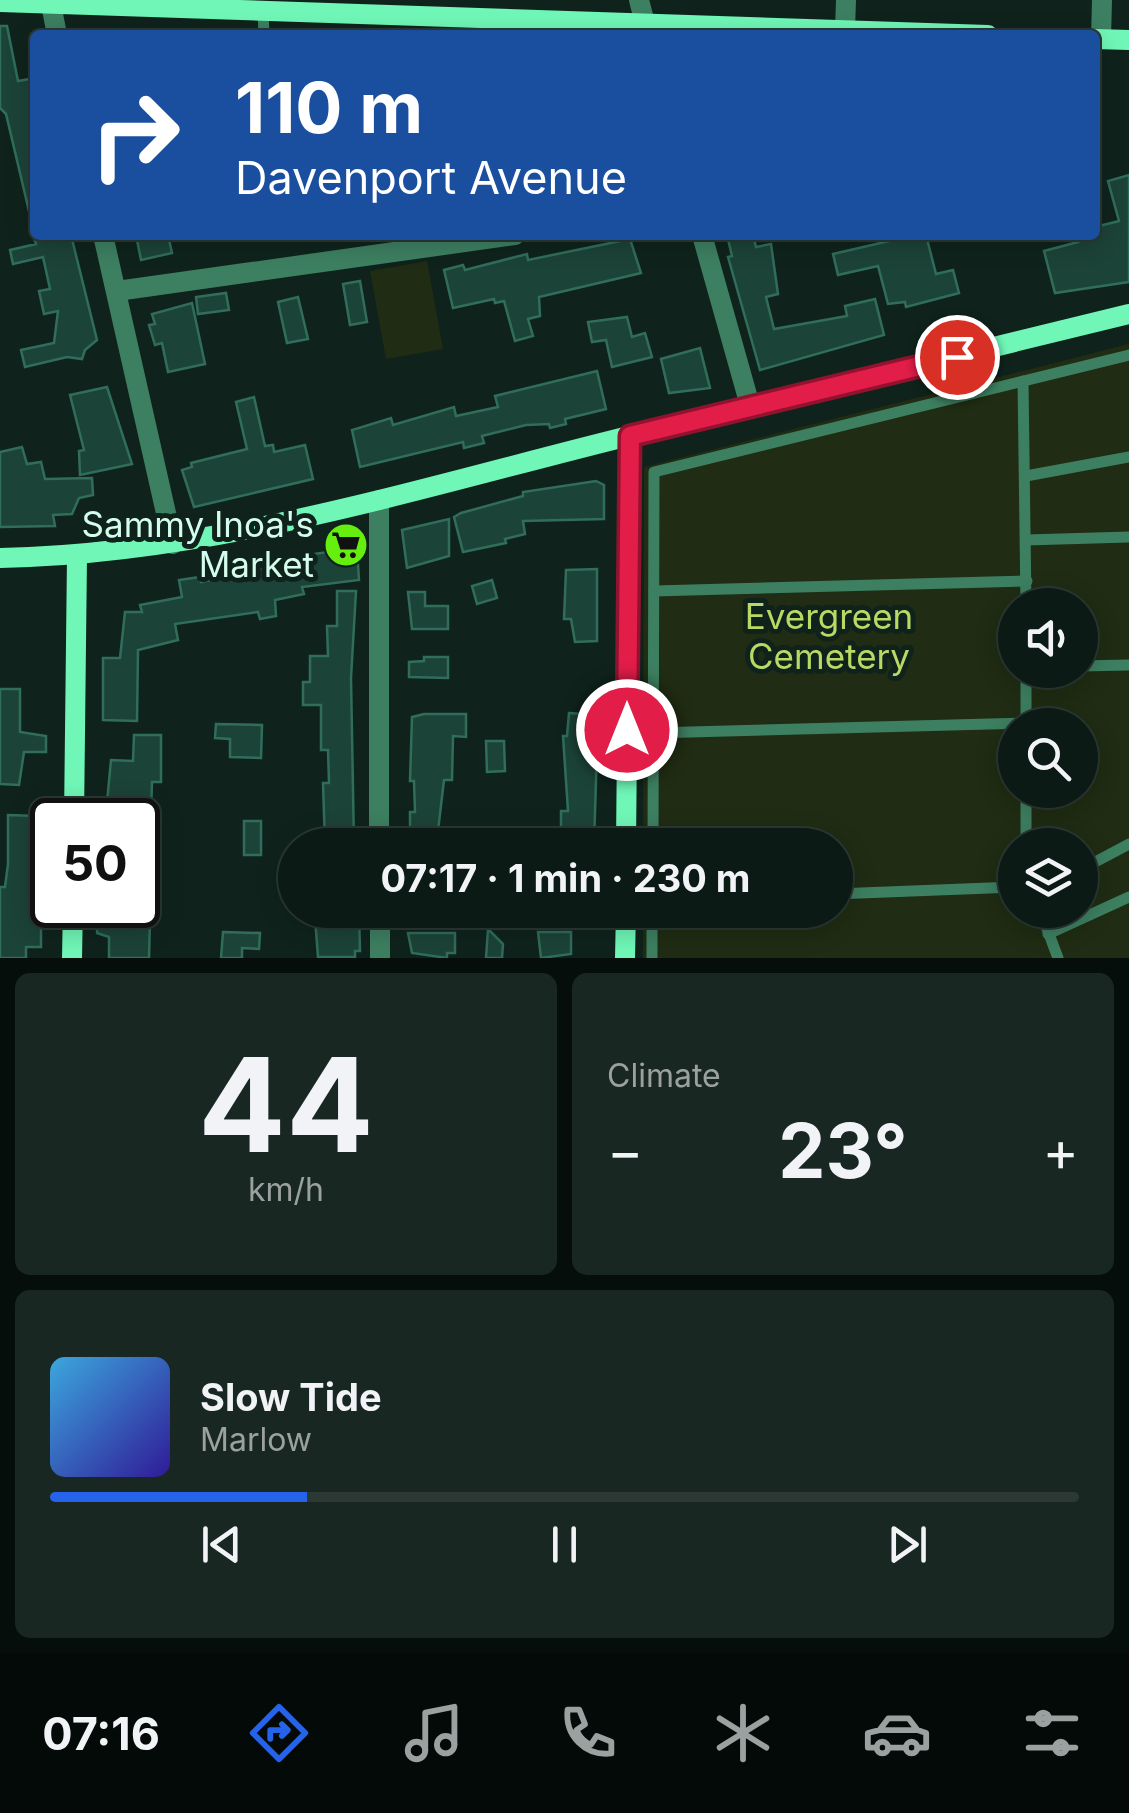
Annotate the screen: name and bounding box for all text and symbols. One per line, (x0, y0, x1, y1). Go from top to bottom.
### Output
text: 110 m (235, 65, 423, 150)
icon: right (70, 70, 200, 200)
text: Davenport Avenue (235, 150, 627, 205)
pin (915, 315, 1000, 400)
icon: arrive (930, 330, 985, 385)
place label: Sammy Inoa's Market (82, 503, 314, 585)
supermarket icon: Sammy Inoa's Market (323, 522, 369, 568)
map controls (998, 588, 1098, 928)
button: sound (998, 588, 1098, 688)
park label: Evergreen Cemetery (745, 595, 913, 677)
position arrow (575, 678, 679, 782)
button: search (998, 708, 1098, 808)
speed limit sign: 50 (30, 798, 160, 928)
button: layers (998, 828, 1098, 928)
text: 07:17 · 1 min · 230 m (380, 855, 751, 901)
text: 44 (198, 1026, 374, 1183)
text: Climate (607, 1056, 721, 1095)
text: 23° (778, 1105, 908, 1196)
text: − (607, 1118, 643, 1184)
text: + (1043, 1118, 1079, 1184)
text: km/h (248, 1170, 324, 1209)
text: Slow Tide (200, 1374, 382, 1420)
text: Marlow (200, 1420, 312, 1459)
icon: previous (194, 1517, 249, 1572)
icon: pause (537, 1517, 592, 1572)
icon: next (880, 1517, 935, 1572)
icon: directions (244, 1698, 314, 1768)
icon: music (399, 1698, 469, 1768)
icon: phone (553, 1698, 623, 1768)
icon: climate (708, 1698, 778, 1768)
icon: car (862, 1698, 932, 1768)
icon: filters (1017, 1698, 1087, 1768)
text: 07:16 (42, 1706, 160, 1761)

